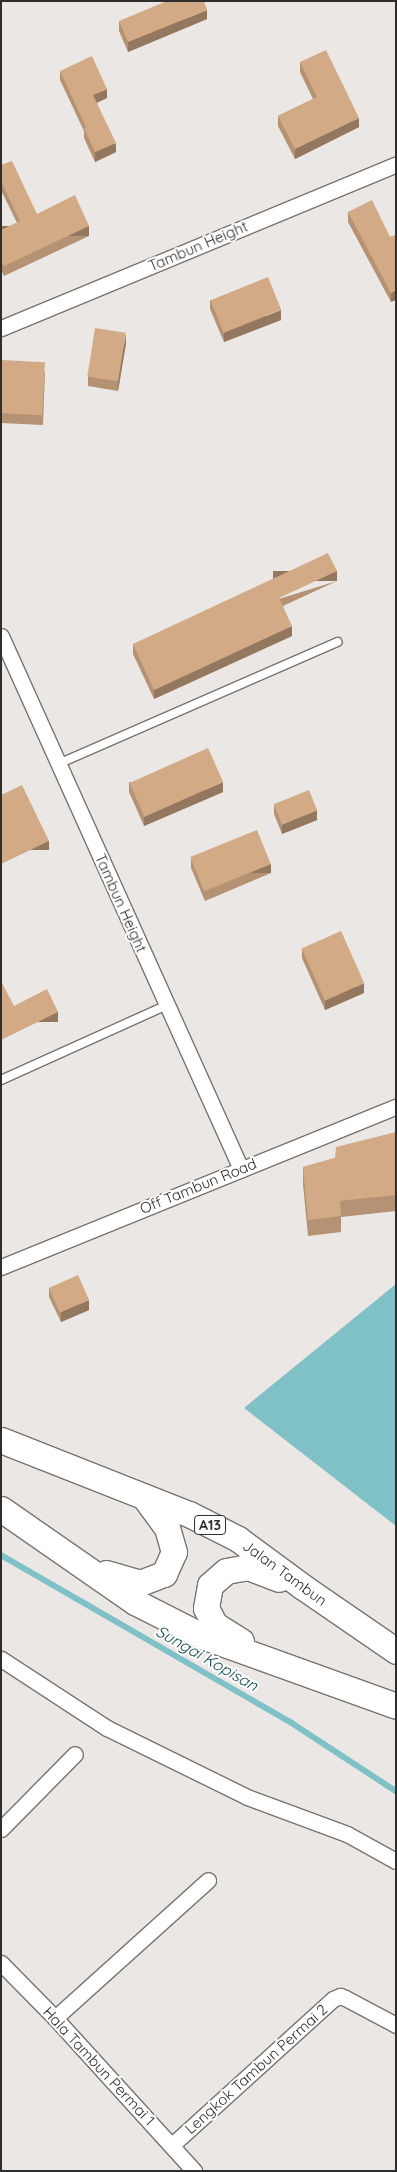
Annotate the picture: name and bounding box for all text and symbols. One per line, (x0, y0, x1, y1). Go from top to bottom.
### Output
street label: Tambun Height (146, 217, 250, 275)
street label: Tambun Height (91, 851, 151, 955)
street label: Off Tambun Road (137, 1154, 259, 1218)
road number: A13 (194, 1514, 226, 1536)
street label: Jalan Tambun (239, 1536, 331, 1610)
water label: Sungai Kopisan (153, 1621, 261, 1695)
street label: Lengkok Tambun Permai 2 (181, 2000, 331, 2138)
street label: Hala Tambun Permai 1 (39, 2003, 159, 2129)

